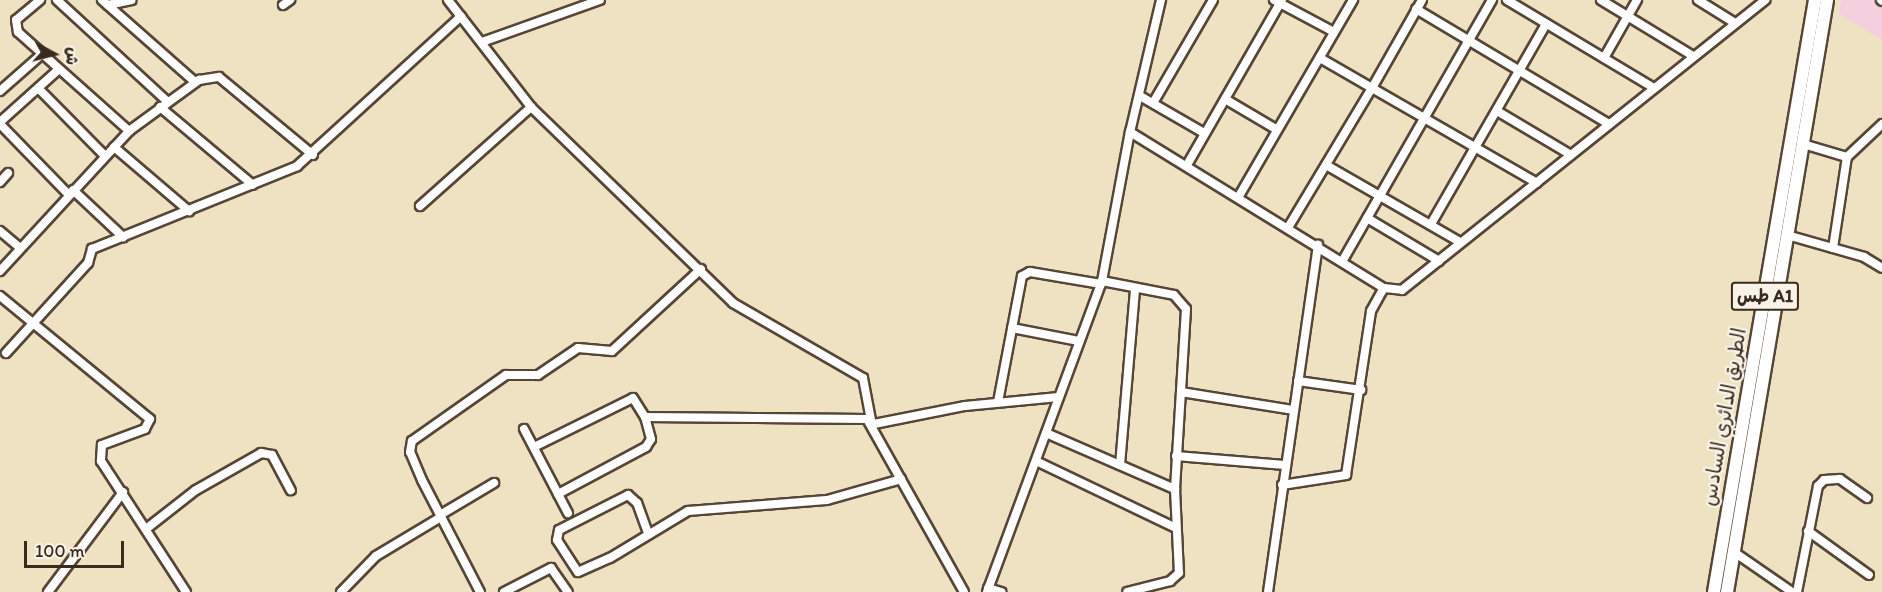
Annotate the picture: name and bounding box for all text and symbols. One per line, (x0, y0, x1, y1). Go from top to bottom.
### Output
north arrow (24, 24, 84, 84)
text: ش (62, 46, 83, 66)
road number: طس A1 (1730, 281, 1800, 311)
street label: الطريق الدائري السادس (1697, 326, 1751, 508)
scale bar (27, 529, 128, 567)
text: 100 m (35, 540, 85, 562)

